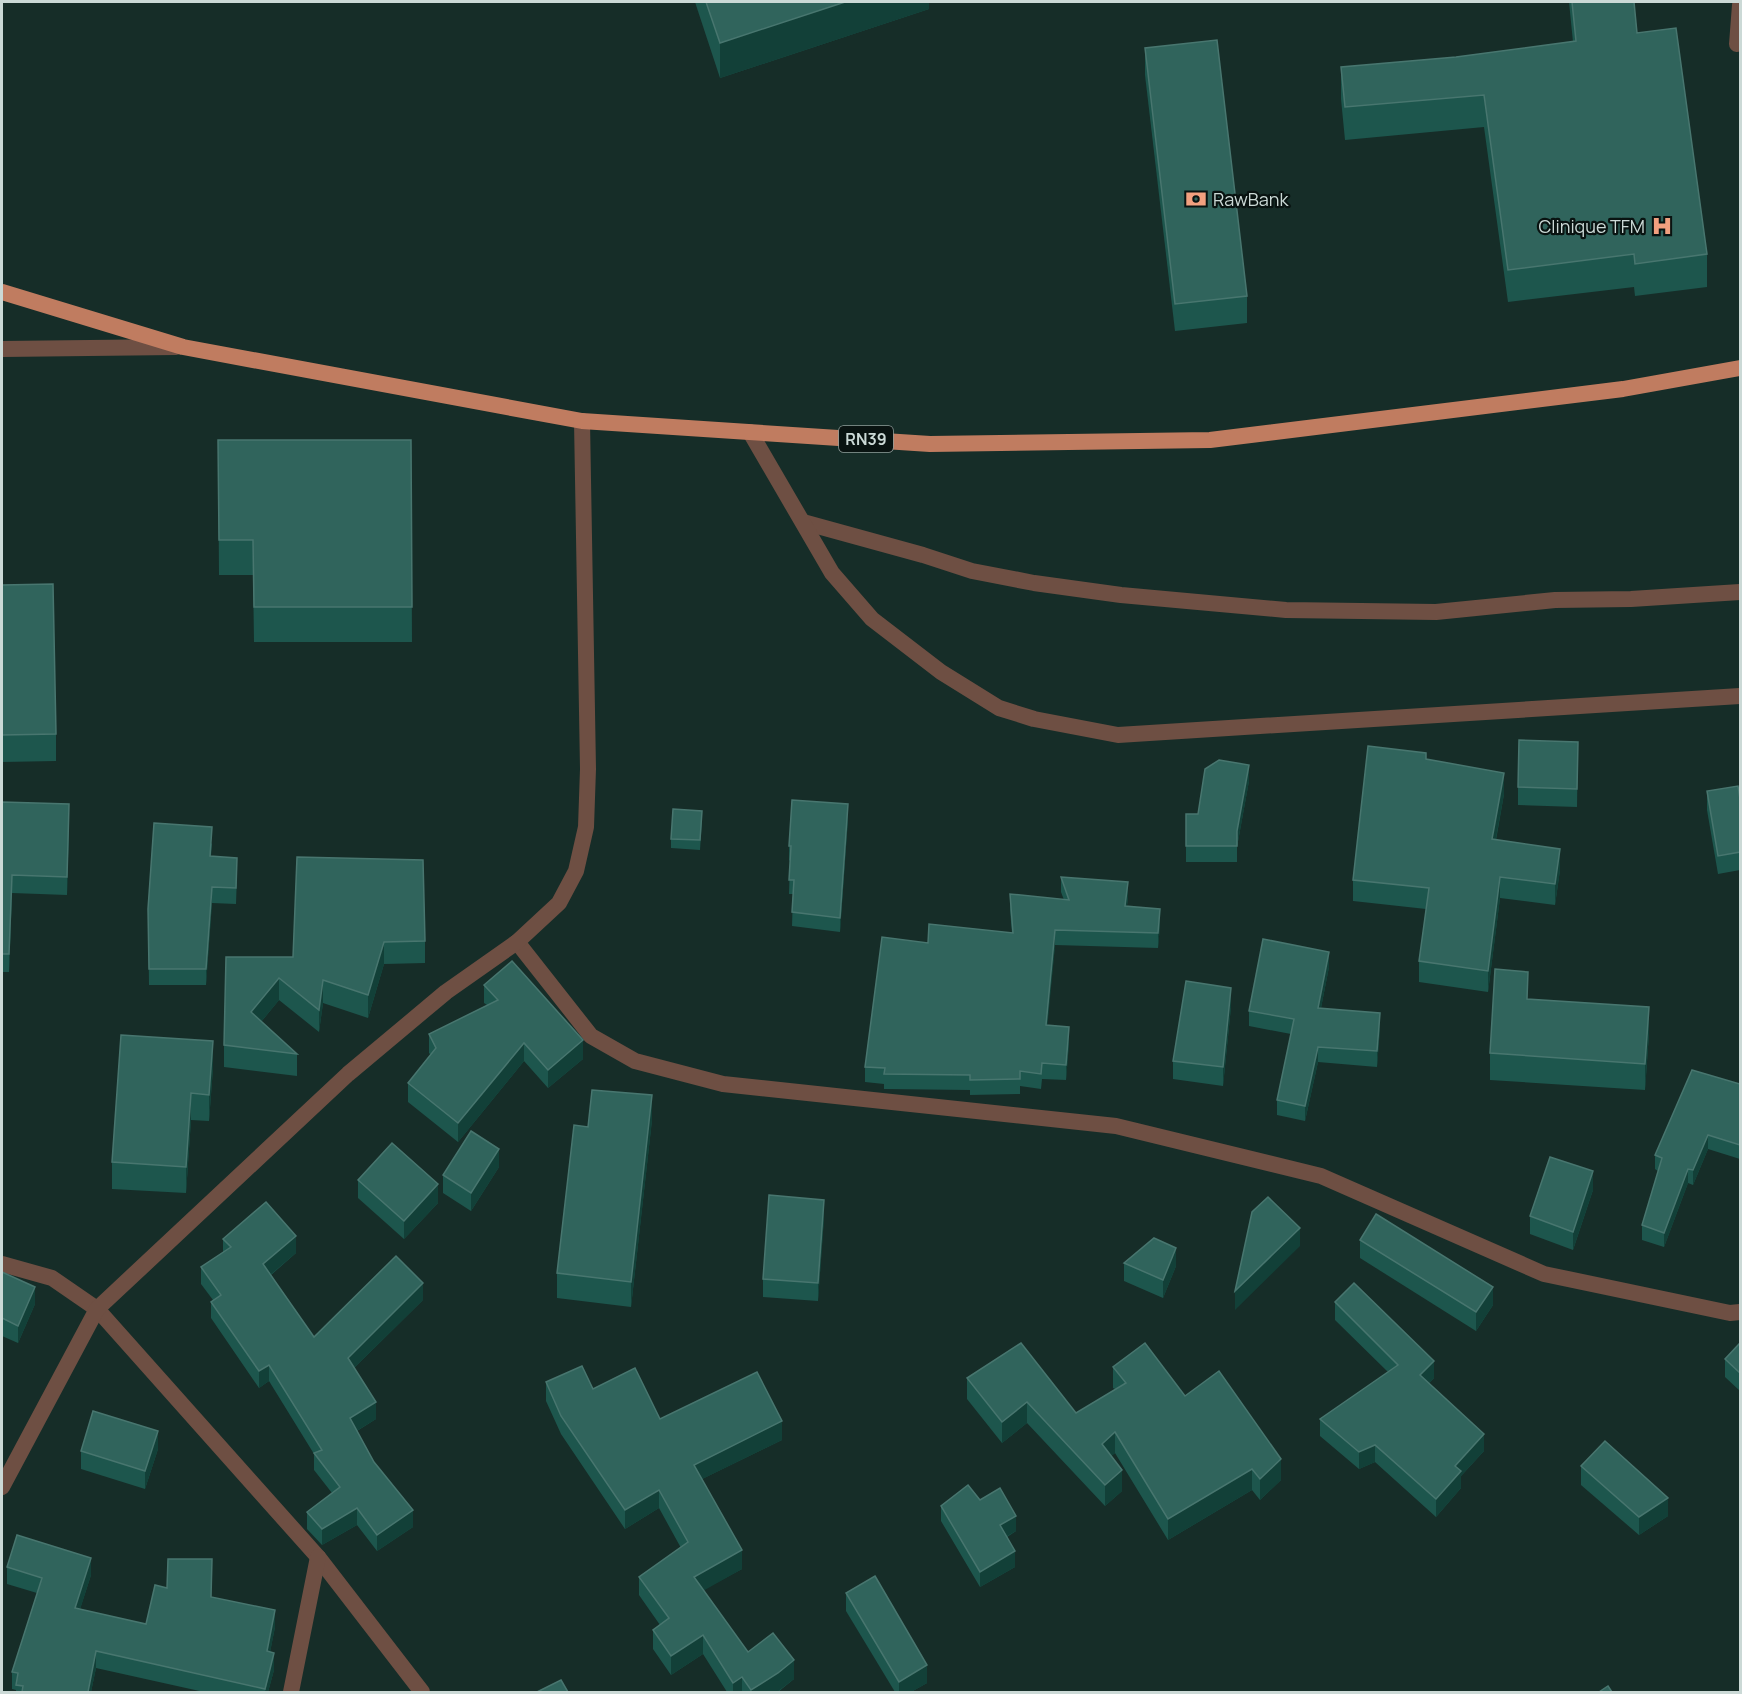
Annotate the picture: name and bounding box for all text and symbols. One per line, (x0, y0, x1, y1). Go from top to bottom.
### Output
bank icon: RawBank (1184, 187, 1208, 211)
place label: RawBank (1213, 187, 1290, 211)
place label: Clinique TFM (1538, 214, 1645, 238)
hospital icon: Clinique TFM (1650, 214, 1674, 238)
road number: RN39 (839, 426, 893, 452)

